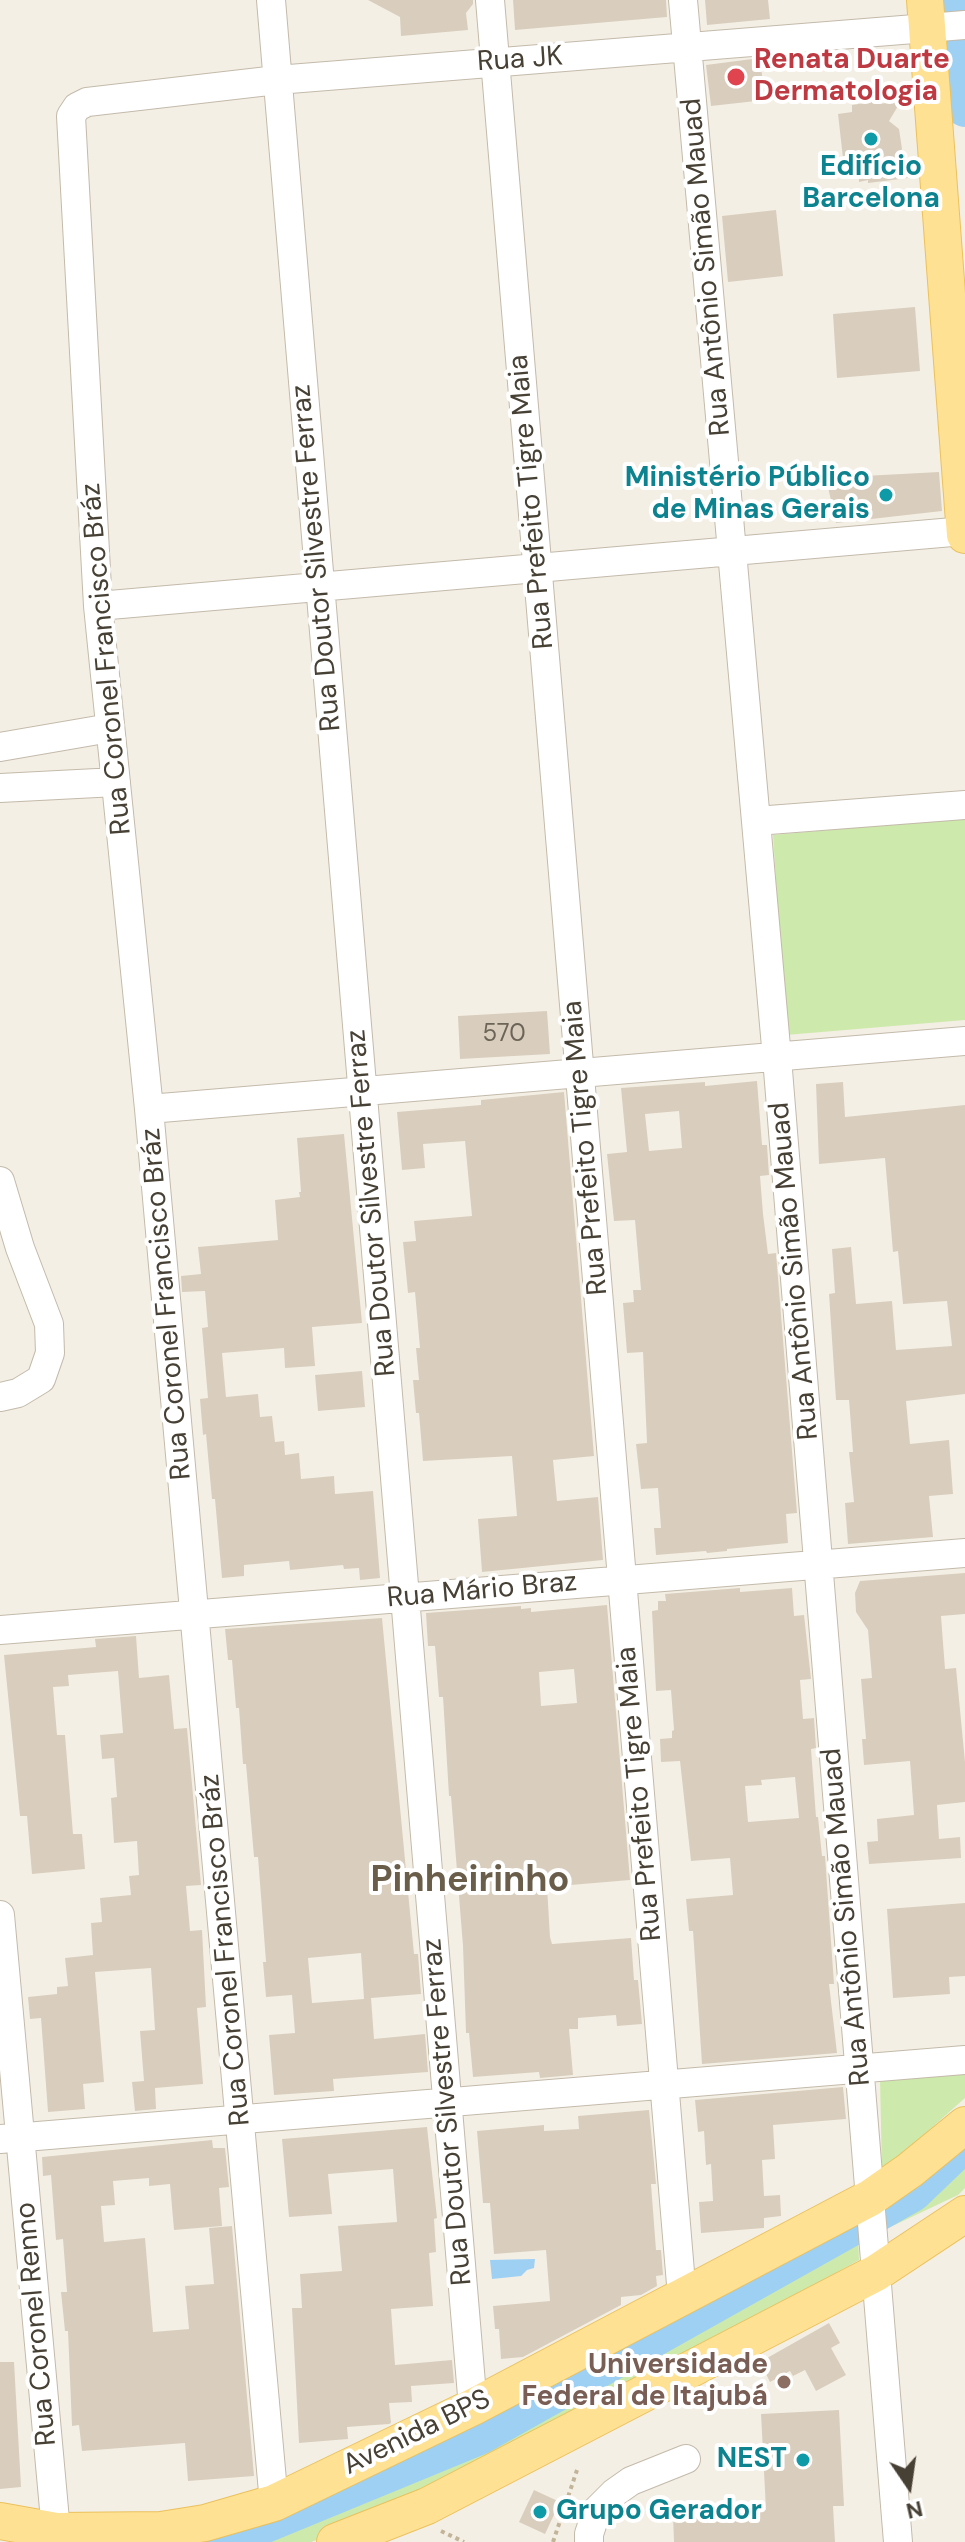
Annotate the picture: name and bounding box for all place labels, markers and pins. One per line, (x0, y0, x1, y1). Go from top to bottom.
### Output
place label: Renata Duarte Dermatologia (754, 44, 950, 110)
marker: Renata Duarte Dermatologia (725, 66, 747, 88)
marker: Edifício Barcelona (862, 130, 880, 148)
place label: Edifício Barcelona (802, 151, 940, 217)
place label: Ministério Público de Minas Gerais (625, 462, 870, 528)
marker: Ministério Público de Minas Gerais (877, 486, 895, 504)
place label: Universidade Federal de Itajubá (522, 2349, 768, 2415)
marker: Universidade Federal de Itajubá (775, 2373, 793, 2391)
place label: NEST (717, 2443, 787, 2477)
marker: NEST (794, 2451, 812, 2469)
place label: Grupo Gerador (556, 2495, 762, 2529)
marker: Grupo Gerador (531, 2503, 549, 2521)

